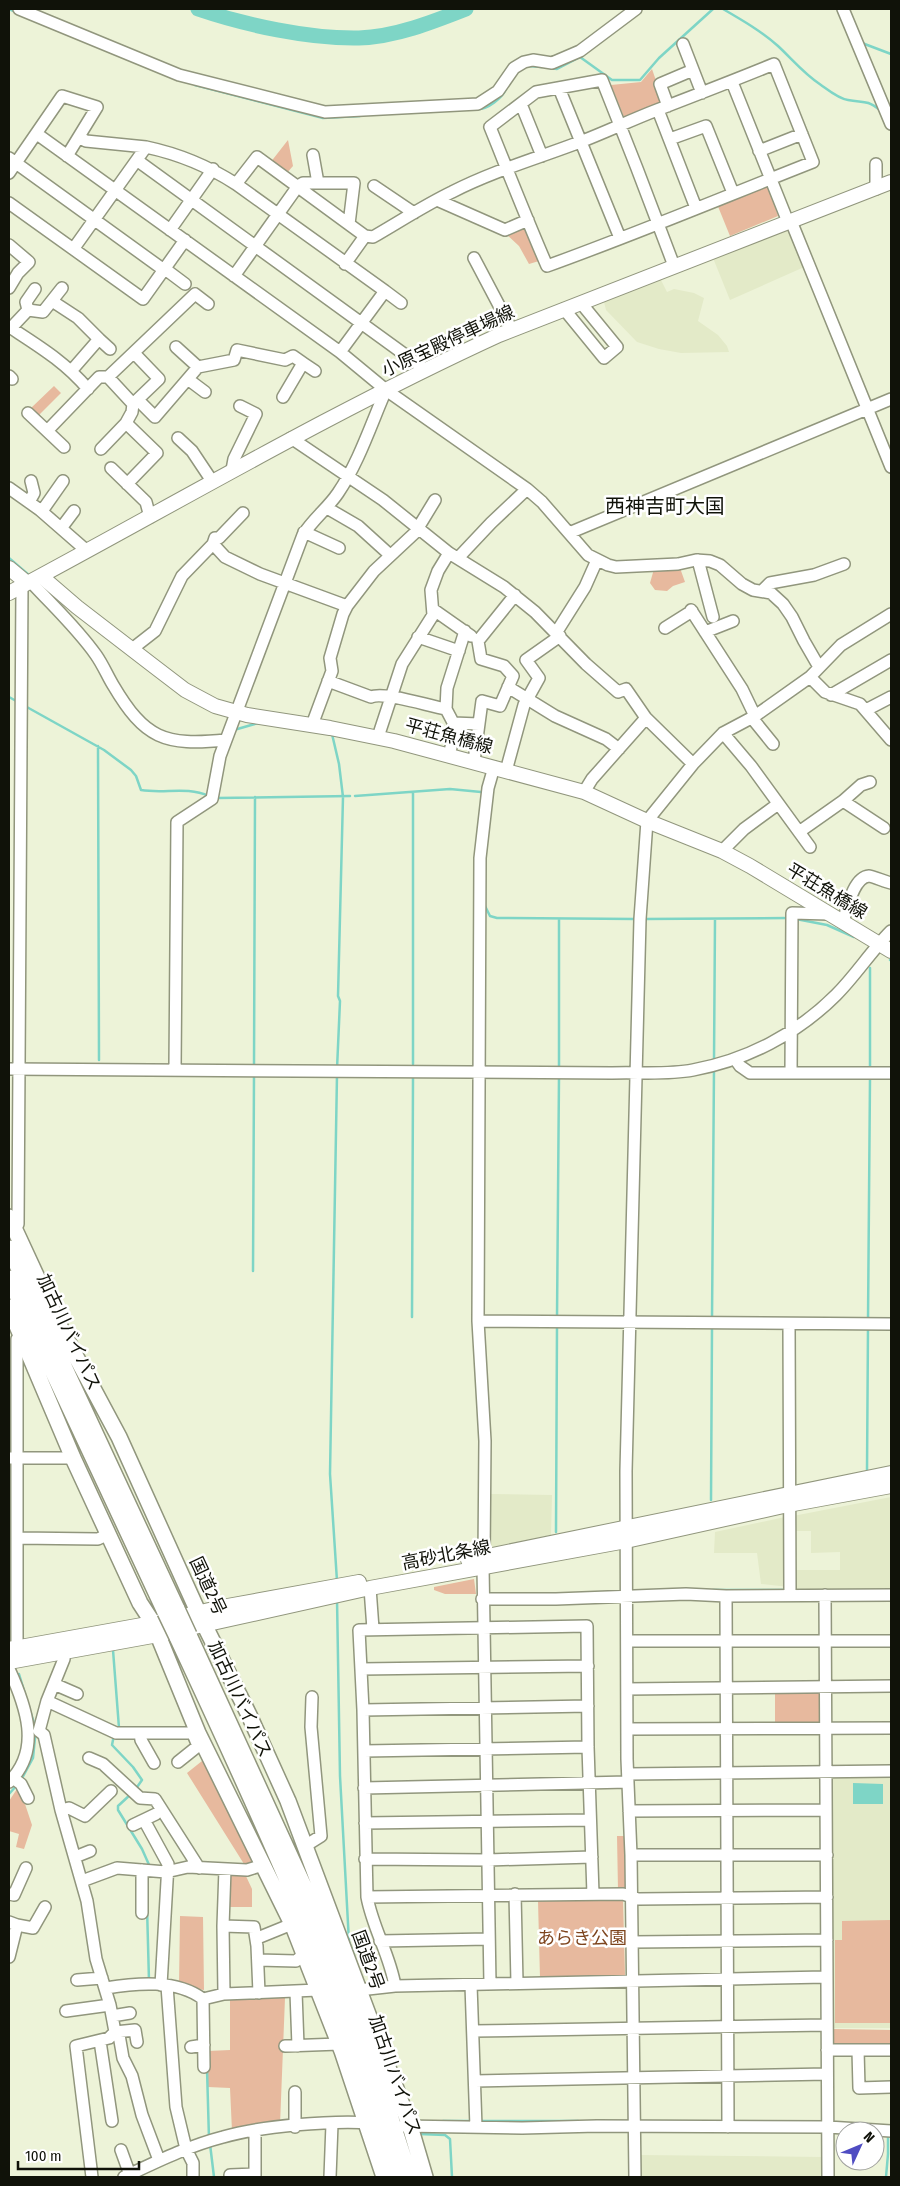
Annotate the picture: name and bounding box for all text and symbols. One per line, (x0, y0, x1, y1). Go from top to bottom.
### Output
street label: 小原宝殿停車場線 (378, 301, 518, 381)
district label: 西神吉町大国 (605, 494, 725, 518)
street label: 平荘魚橋線 (403, 714, 495, 758)
street label: 平荘魚橋線 (783, 858, 871, 924)
street label: 加古川バイパス (32, 1270, 106, 1394)
street label: 高砂北条線 (400, 1536, 492, 1574)
street label: 国道2号 (185, 1553, 231, 1619)
street label: 加古川バイパス (203, 1637, 277, 1761)
street label: 国道2号 (347, 1927, 389, 1993)
park label: あらき公園 (537, 1927, 627, 1949)
street label: 加古川バイパス (364, 2012, 426, 2138)
north arrow (835, 2121, 885, 2171)
text: N (860, 2128, 878, 2146)
scale bar (18, 2138, 139, 2170)
text: 100 m (25, 2147, 62, 2165)

